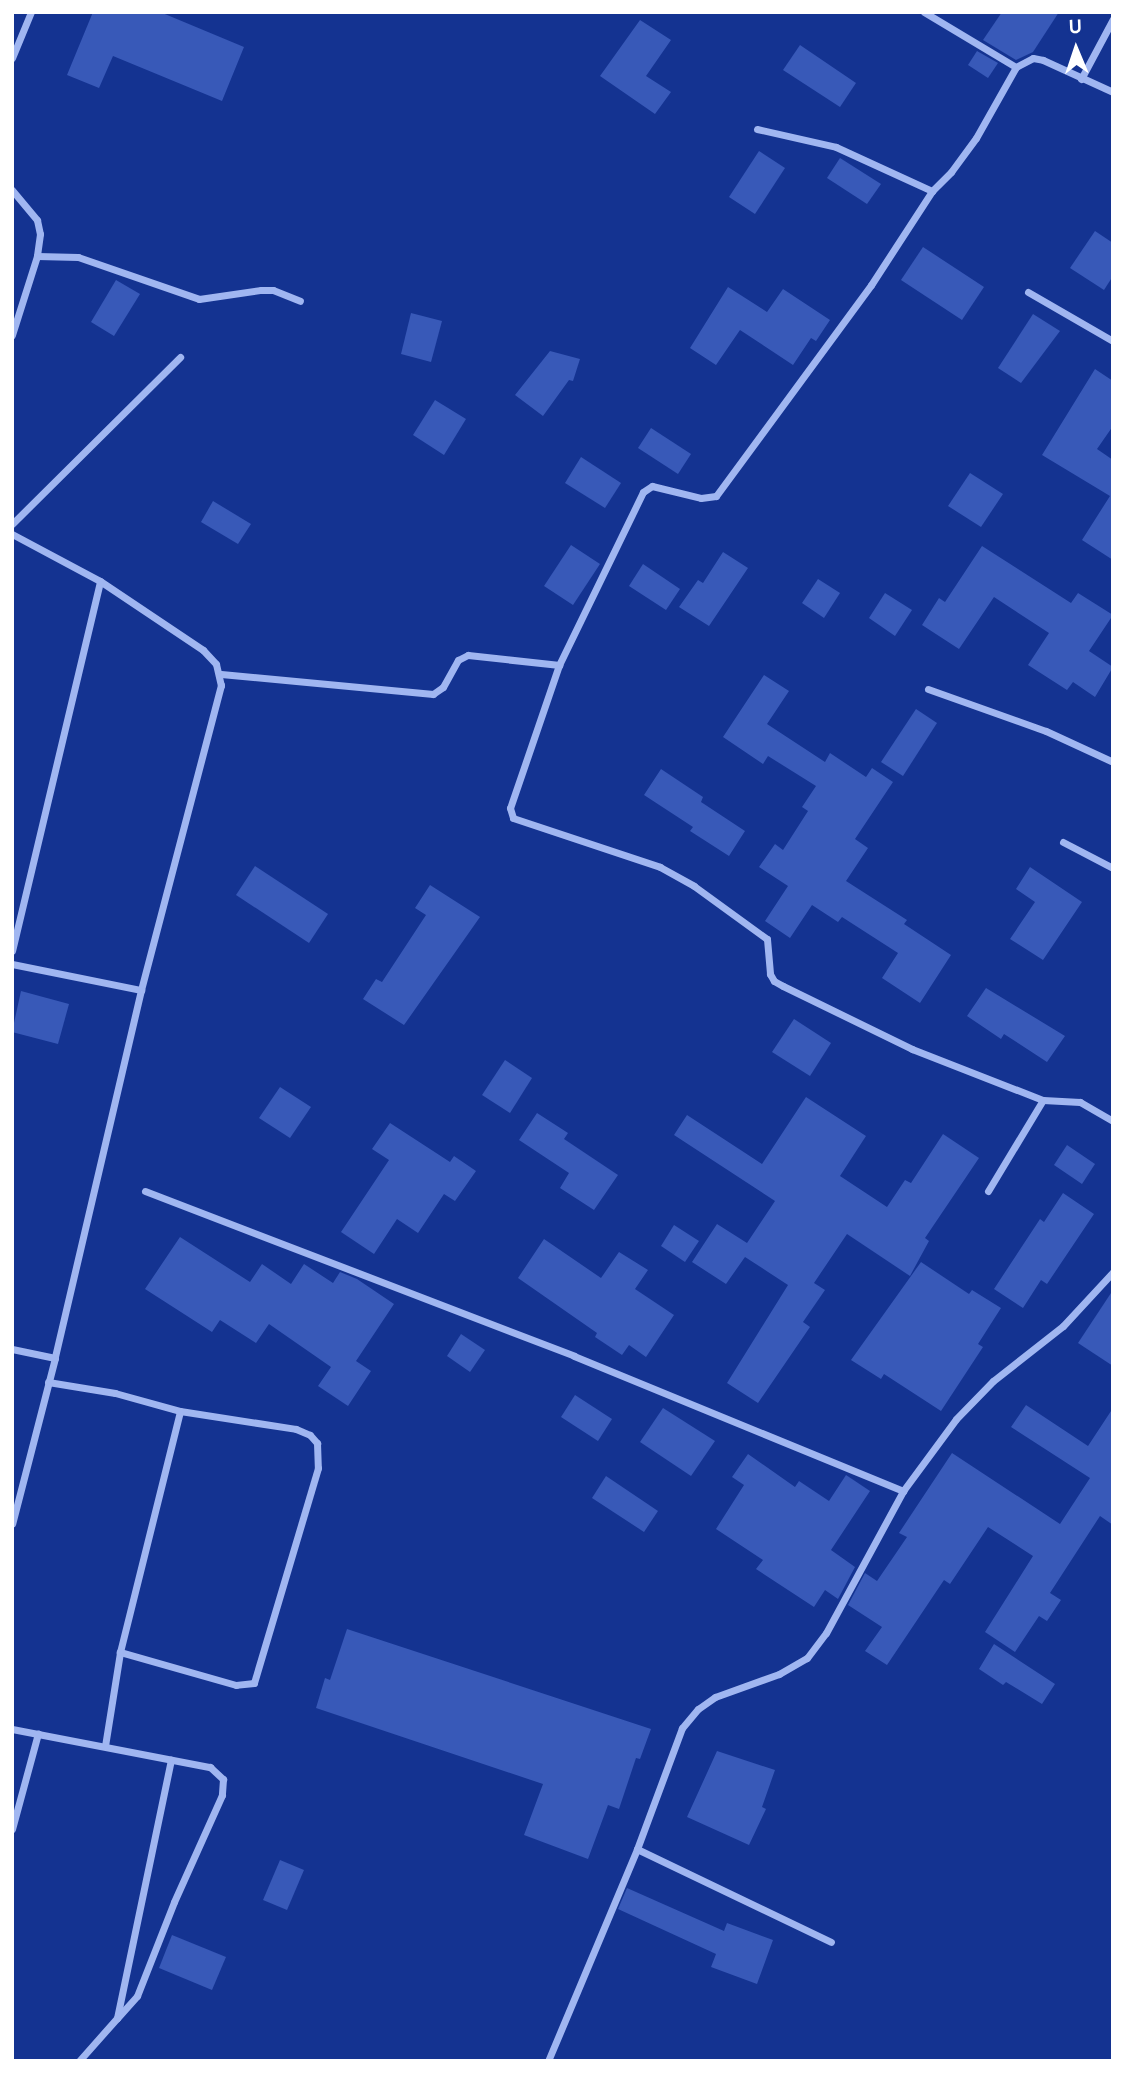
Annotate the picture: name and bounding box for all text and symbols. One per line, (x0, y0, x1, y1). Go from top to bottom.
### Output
north arrow (1041, 14, 1111, 84)
text: U (1068, 16, 1082, 40)

